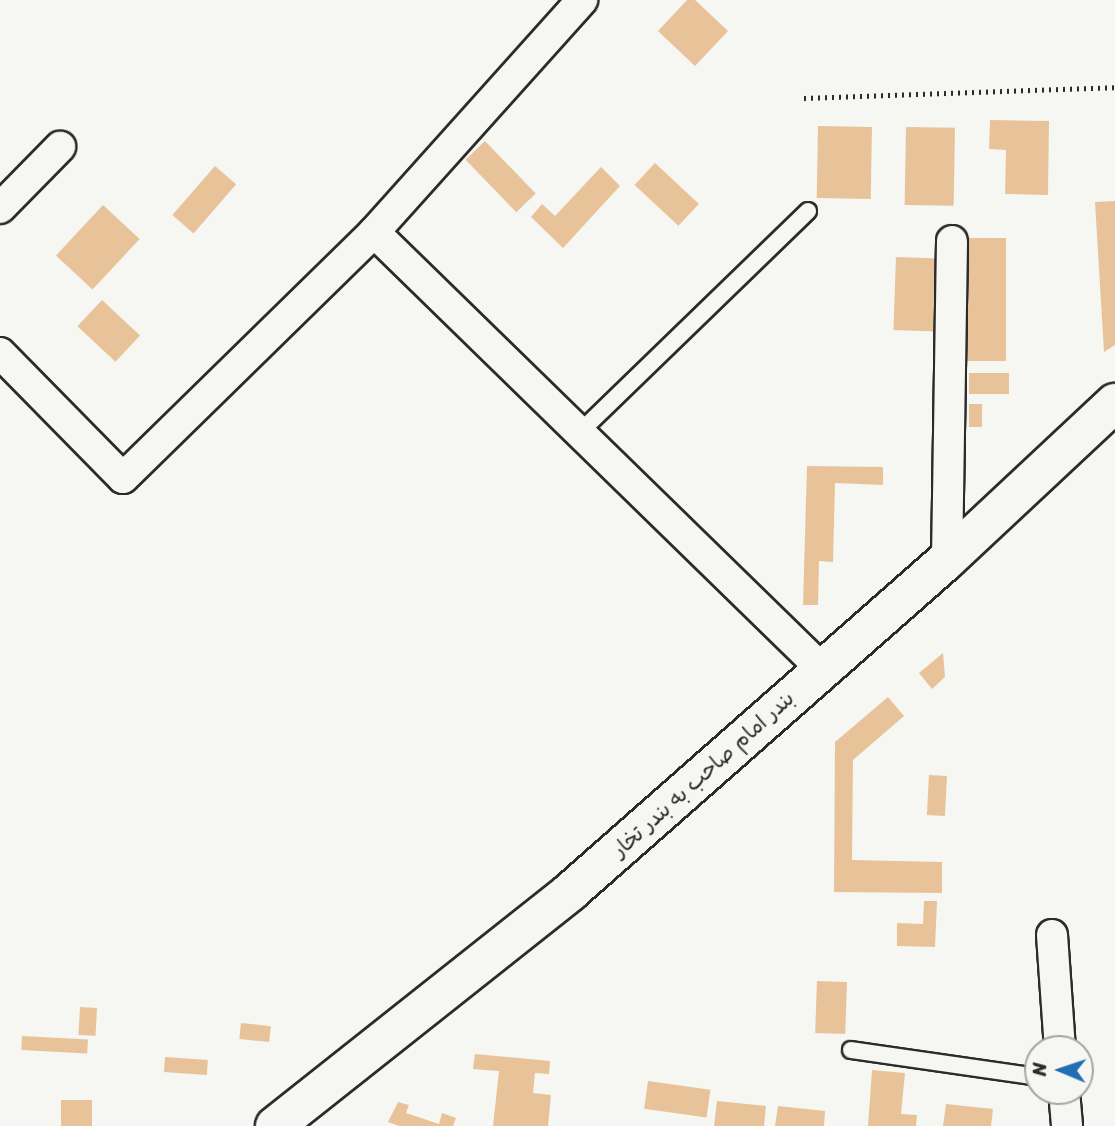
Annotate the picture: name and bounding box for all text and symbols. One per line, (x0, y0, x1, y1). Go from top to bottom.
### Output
street label: بندر امام صاحب به بندر تخار (607, 686, 799, 862)
north arrow (1024, 1035, 1094, 1105)
text: N (1023, 1062, 1056, 1076)

